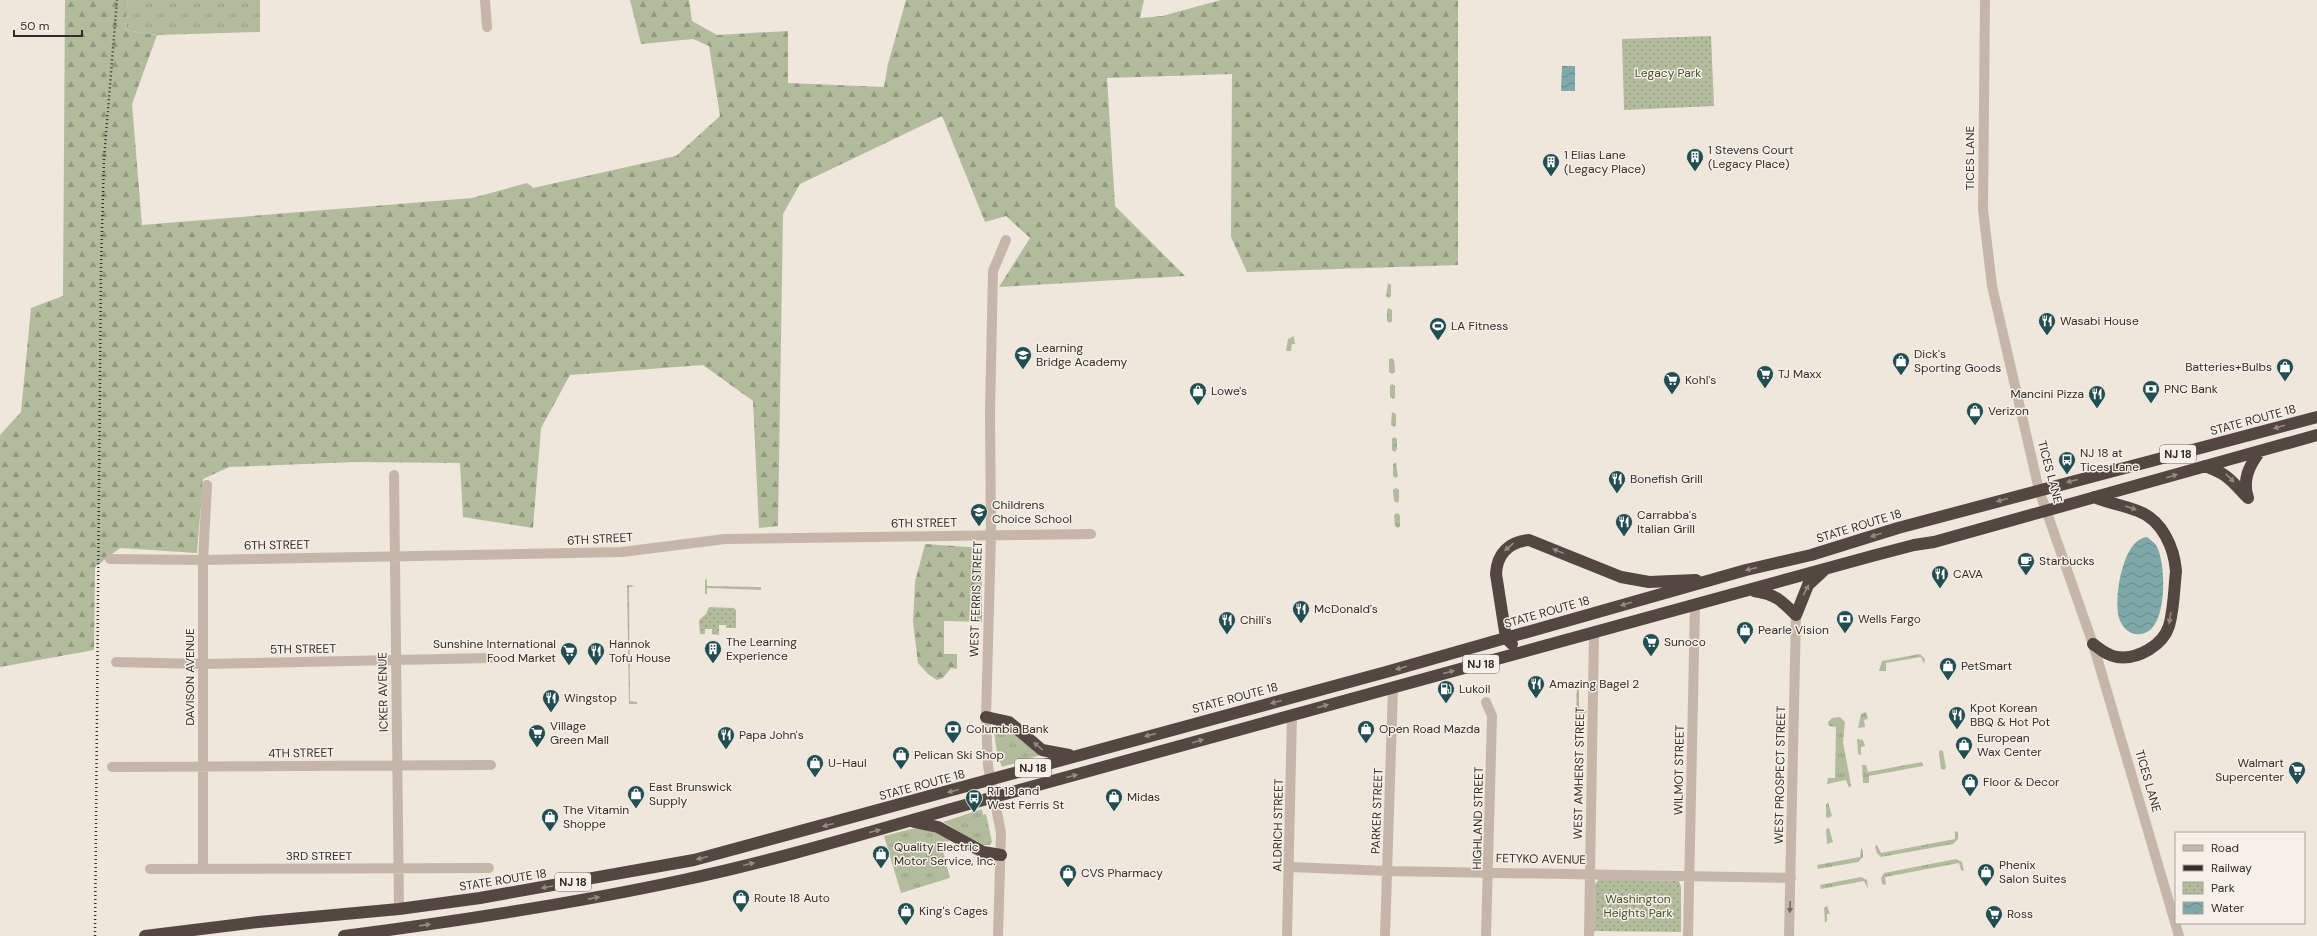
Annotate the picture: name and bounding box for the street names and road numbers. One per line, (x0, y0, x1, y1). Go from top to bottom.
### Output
street label: TICES LANE (1962, 126, 1978, 190)
street label: STATE ROUTE 18 (2208, 401, 2298, 439)
street label: TICES LANE (2034, 439, 2066, 505)
road number: NJ 18 (2160, 445, 2196, 463)
street label: STATE ROUTE 18 (1814, 505, 1904, 547)
street label: 6TH STREET (891, 514, 957, 532)
street label: 6TH STREET (567, 529, 634, 549)
street label: 6TH STREET (244, 536, 310, 554)
street label: WEST FERRIS STREET (966, 540, 986, 657)
street label: STATE ROUTE 18 (1502, 592, 1592, 632)
street label: DAVISON AVENUE (182, 628, 198, 726)
street label: 5TH STREET (270, 640, 336, 658)
street label: ICKER AVENUE (374, 652, 392, 732)
road number: NJ 18 (1463, 655, 1499, 673)
street label: STATE ROUTE 18 (1190, 679, 1280, 717)
street label: WEST PROSPECT STREET (1771, 705, 1789, 844)
street label: WEST AMHERST STREET (1570, 706, 1588, 840)
street label: WILMOT STREET (1670, 724, 1688, 815)
street label: 4TH STREET (268, 744, 334, 762)
street label: TICES LANE (2131, 748, 2165, 814)
road number: NJ 18 (1015, 759, 1051, 777)
street label: STATE ROUTE 18 (877, 766, 967, 804)
street label: HIGHLAND STREET (1469, 766, 1487, 870)
street label: PARKER STREET (1368, 767, 1387, 854)
street label: ALDRICH STREET (1269, 778, 1287, 872)
street label: 3RD STREET (286, 848, 353, 864)
street label: FETYKO AVENUE (1496, 850, 1587, 868)
street label: STATE ROUTE 18 (458, 865, 548, 895)
road number: NJ 18 (555, 873, 591, 891)

